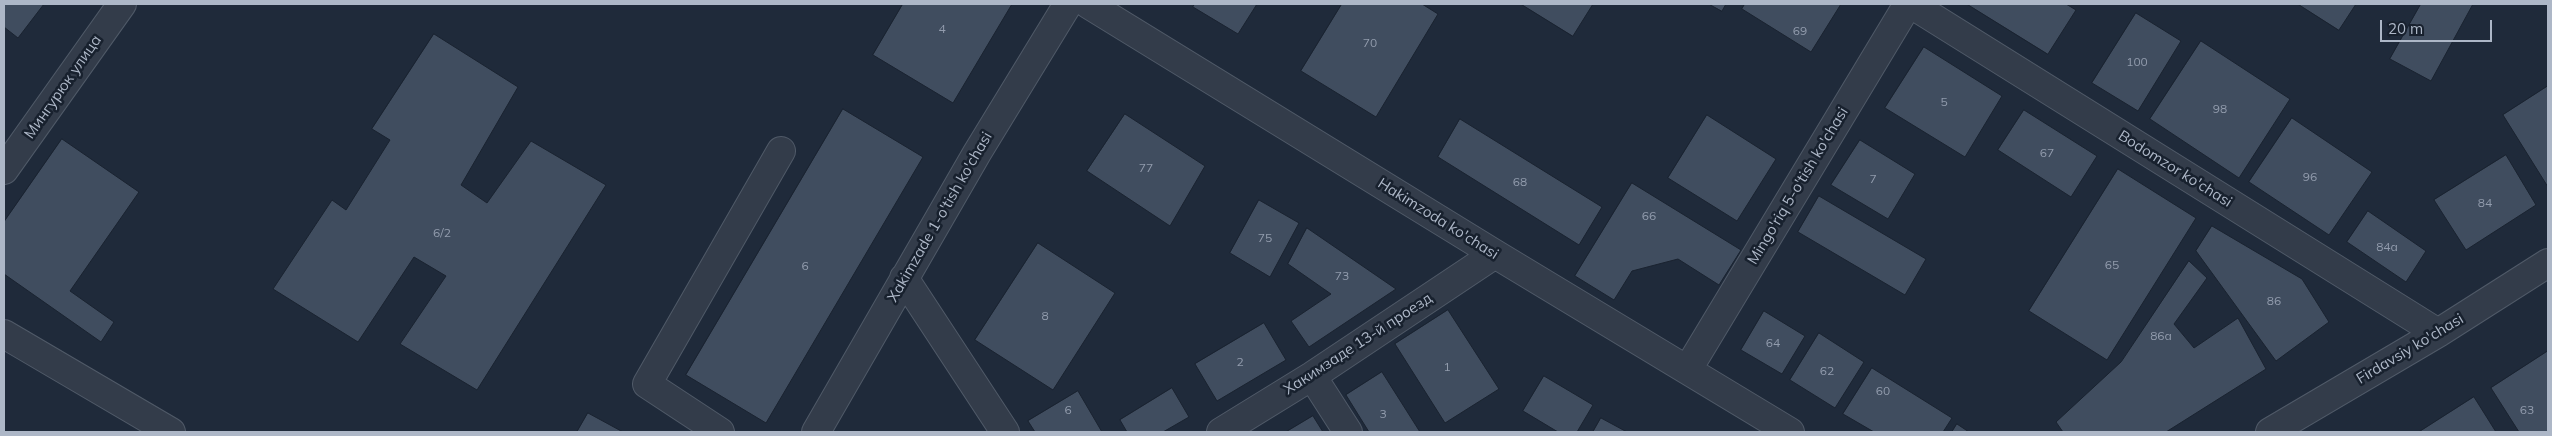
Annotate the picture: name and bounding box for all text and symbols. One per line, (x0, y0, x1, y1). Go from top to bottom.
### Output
scale bar (2382, 10, 2494, 42)
text: 20 m (2388, 19, 2423, 38)
house number: 4 (938, 22, 946, 36)
house number: 69 (1793, 24, 1807, 38)
street label: Мингурюк улица (21, 32, 105, 142)
house number: 70 (1363, 36, 1377, 50)
house number: 100 (2126, 55, 2148, 69)
house number: 5 (1940, 95, 1948, 109)
house number: 98 (2213, 102, 2227, 116)
street label: Mingo'riq 5-o'tish ko'chasi (1744, 104, 1852, 268)
street label: Bodomzor ko'chasi (2115, 127, 2235, 211)
street label: Xakimzade 1-o'tish ko'chasi (884, 129, 996, 305)
house number: 67 (2040, 146, 2054, 160)
house number: 77 (1139, 161, 1153, 175)
house number: 96 (2303, 170, 2317, 184)
house number: 7 (1869, 172, 1877, 186)
street label: Hakimzoda ko'chasi (1374, 175, 1502, 263)
house number: 68 (1513, 175, 1527, 189)
house number: 84 (2478, 196, 2492, 210)
house number: 66 (1642, 209, 1656, 223)
house number: 6/2 (433, 226, 451, 240)
house number: 75 (1258, 231, 1272, 245)
house number: 84а (2376, 240, 2398, 254)
house number: 65 (2105, 258, 2119, 272)
house number: 6 (801, 259, 809, 273)
house number: 73 (1335, 269, 1349, 283)
street label: Хакимзаде 13-й проезд (1280, 289, 1436, 399)
house number: 86 (2267, 294, 2281, 308)
house number: 8 (1041, 309, 1049, 323)
street label: Firdavsiy ko'chasi (2353, 310, 2467, 388)
house number: 86а (2150, 329, 2172, 343)
house number: 64 (1766, 336, 1780, 350)
house number: 2 (1236, 355, 1244, 369)
house number: 1 (1443, 360, 1451, 374)
house number: 62 (1820, 364, 1834, 378)
house number: 60 (1876, 384, 1890, 398)
house number: 6 (1064, 403, 1072, 417)
house number: 63 (2520, 403, 2534, 417)
house number: 3 (1379, 407, 1387, 421)

